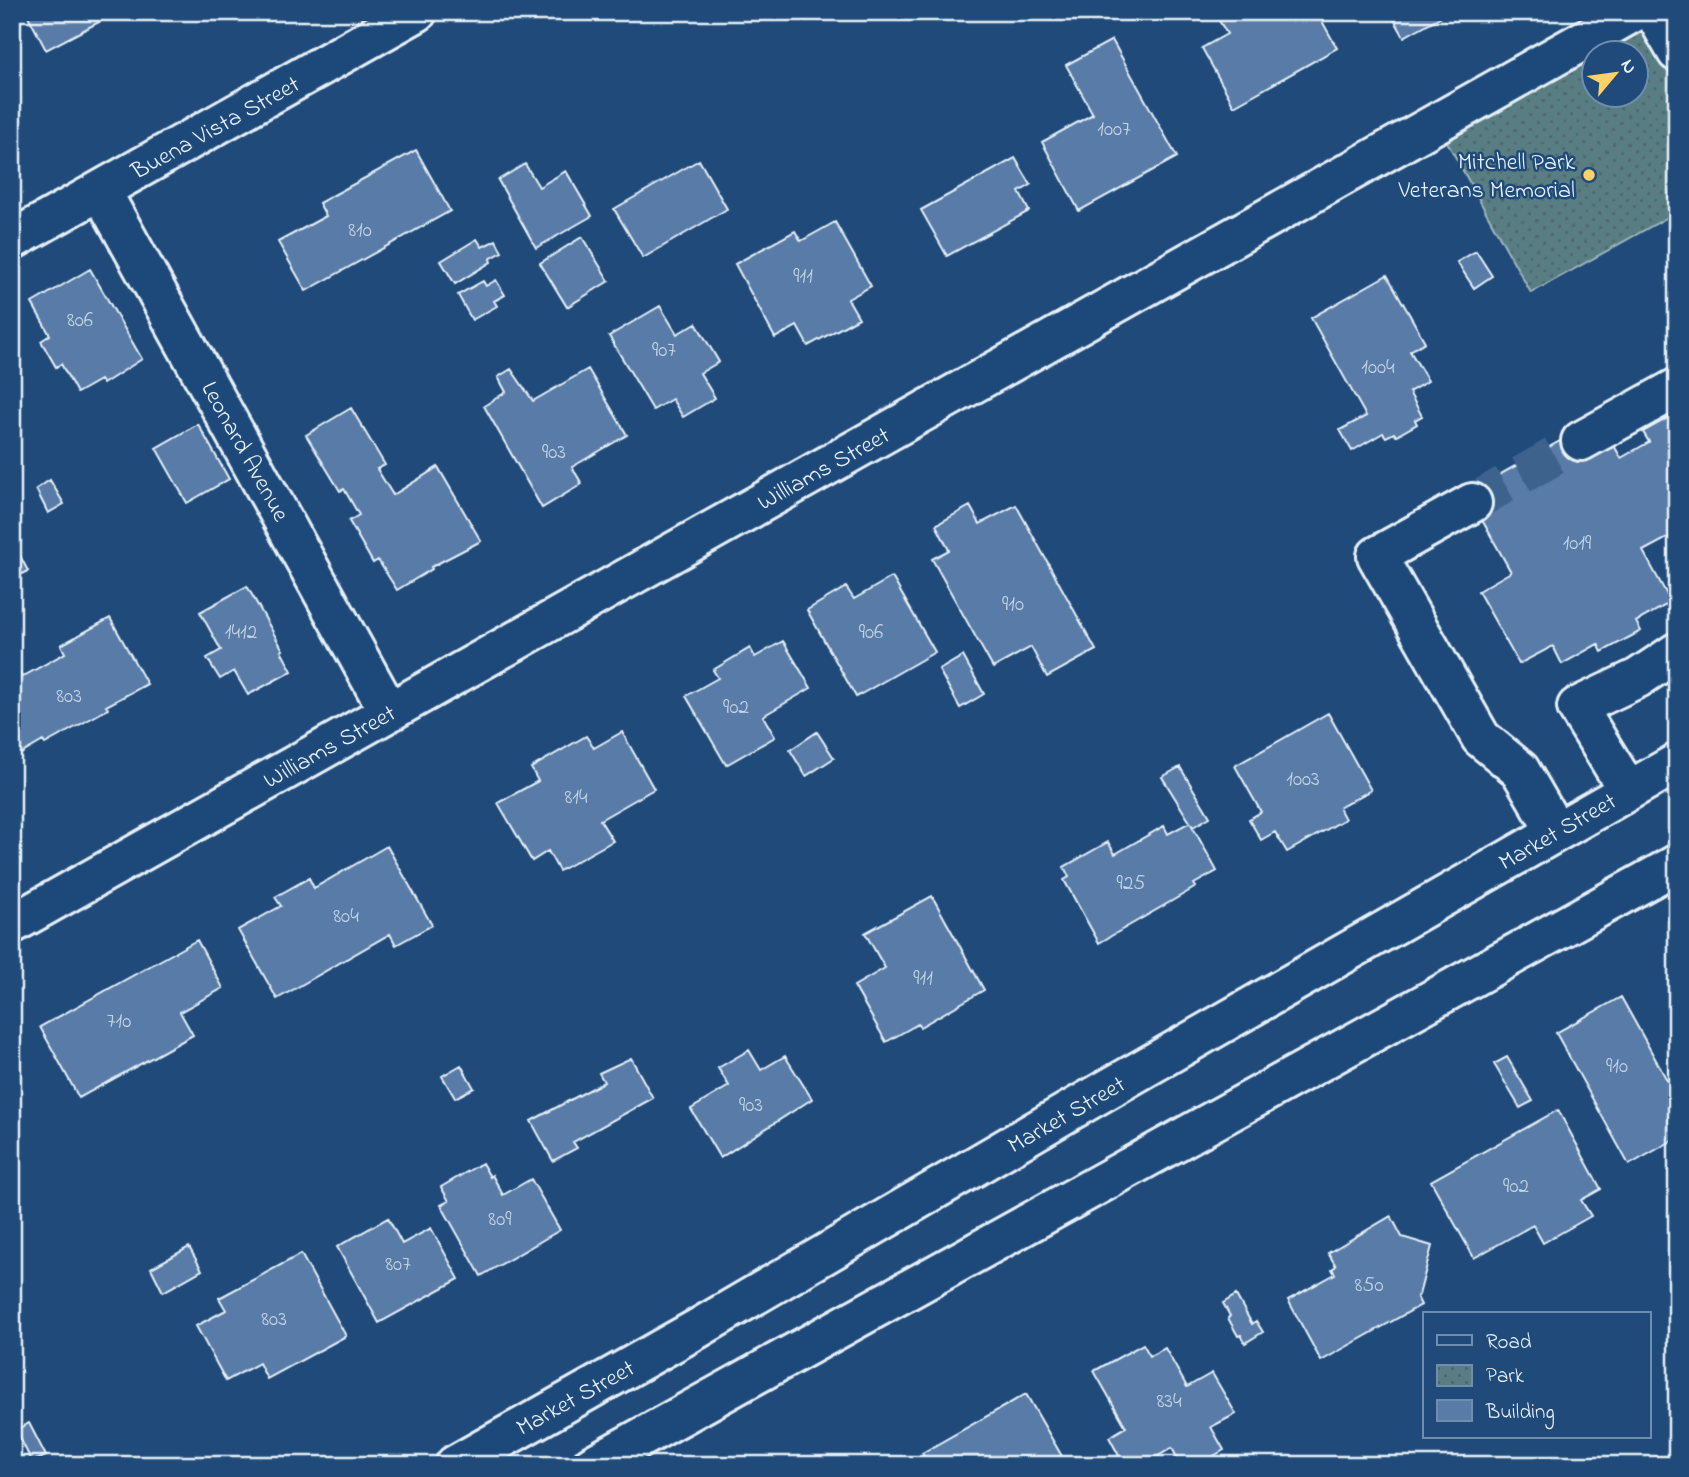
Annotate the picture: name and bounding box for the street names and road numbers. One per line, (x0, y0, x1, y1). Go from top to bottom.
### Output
street label: Buena Vista Street (125, 68, 307, 191)
street label: Leonard Avenue (191, 376, 297, 529)
street label: Williams Street (752, 419, 897, 521)
street label: Williams Street (258, 697, 403, 799)
street label: Market Street (1493, 785, 1624, 881)
street label: Market Street (1002, 1068, 1133, 1164)
street label: Market Street (511, 1352, 642, 1446)

